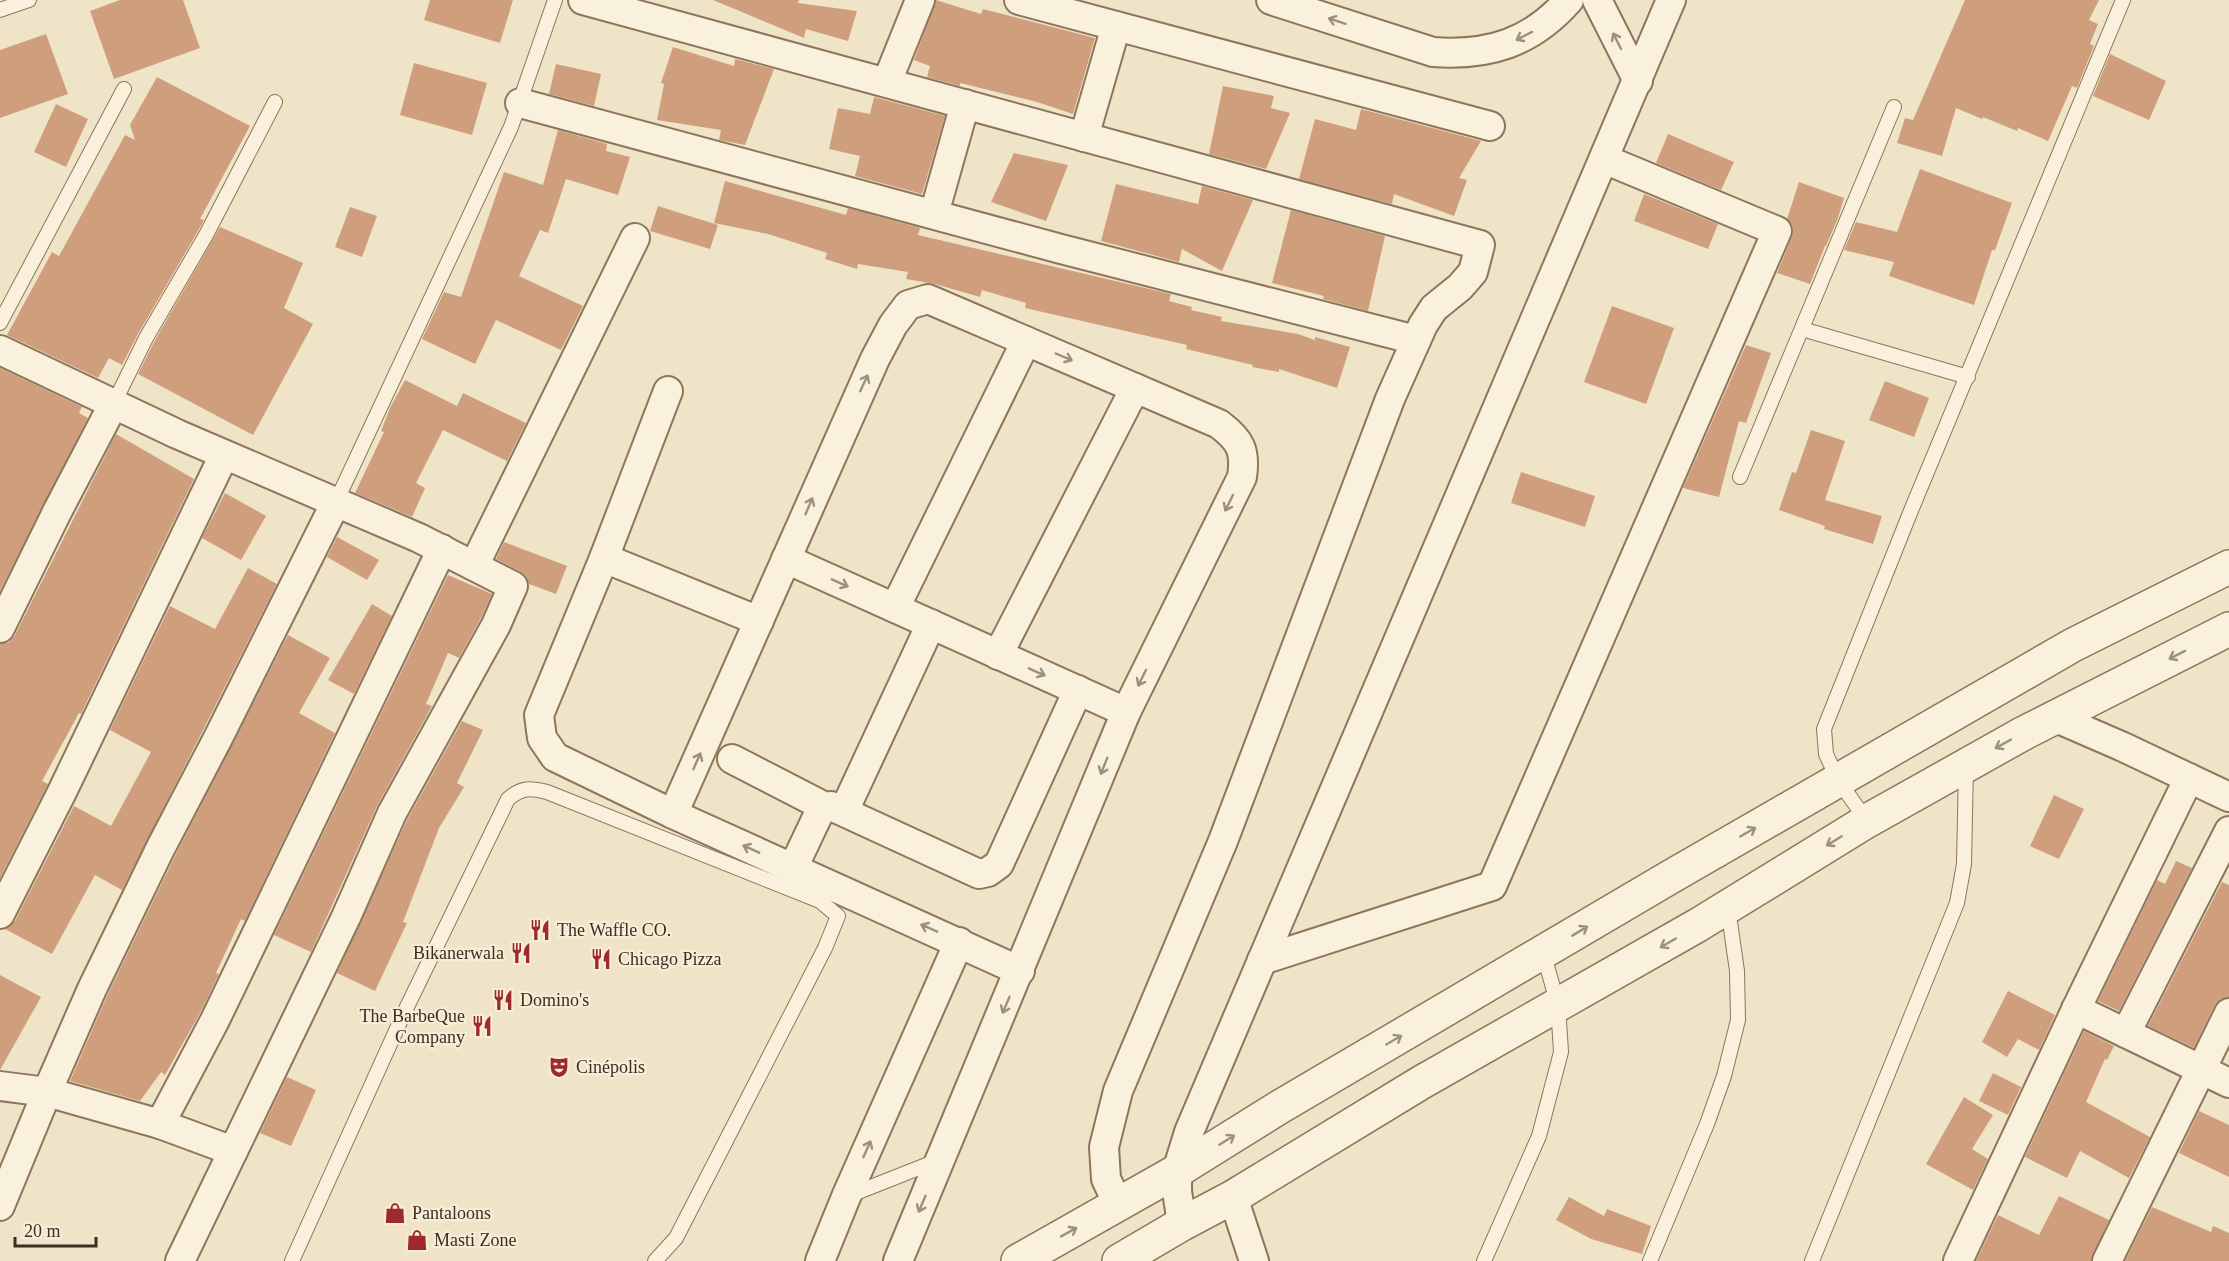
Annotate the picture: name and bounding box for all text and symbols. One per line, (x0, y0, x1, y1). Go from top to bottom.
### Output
one-way arrow (1328, 15, 1347, 26)
one-way arrow (1515, 31, 1533, 42)
one-way arrow (1610, 32, 1622, 50)
one-way arrow (1054, 352, 1072, 363)
one-way arrow (859, 374, 870, 392)
one-way arrow (1223, 494, 1234, 512)
one-way arrow (804, 497, 816, 515)
one-way arrow (830, 578, 848, 590)
one-way arrow (2168, 650, 2186, 662)
one-way arrow (1027, 667, 1045, 678)
one-way arrow (1136, 669, 1148, 687)
one-way arrow (1995, 738, 2012, 750)
one-way arrow (692, 752, 703, 770)
one-way arrow (1098, 756, 1109, 775)
one-way arrow (1739, 826, 1756, 838)
one-way arrow (1826, 836, 1843, 848)
one-way arrow (742, 843, 761, 854)
restaurant icon: The Waffle CO. (528, 918, 552, 942)
place label: The Waffle CO. (557, 920, 671, 940)
one-way arrow (920, 922, 938, 933)
one-way arrow (1571, 924, 1588, 936)
one-way arrow (1659, 937, 1676, 949)
restaurant icon: Bikanerwala (509, 941, 533, 965)
place label: Bikanerwala (413, 943, 504, 963)
restaurant icon: Chicago Pizza (589, 947, 613, 971)
place label: Chicago Pizza (618, 949, 721, 969)
restaurant icon: Domino's (491, 988, 515, 1012)
place label: Domino's (520, 990, 589, 1010)
one-way arrow (1000, 995, 1011, 1013)
place label: The BarbeQue Company (360, 1006, 465, 1047)
restaurant icon: The BarbeQue Company (470, 1014, 494, 1038)
one-way arrow (1385, 1034, 1402, 1046)
theatre icon: Cinépolis (547, 1055, 571, 1079)
place label: Cinépolis (576, 1057, 645, 1077)
one-way arrow (1218, 1134, 1235, 1147)
one-way arrow (862, 1140, 873, 1159)
one-way arrow (916, 1194, 927, 1212)
shop icon: Pantaloons (383, 1201, 407, 1225)
place label: Pantaloons (412, 1203, 491, 1223)
scale bar (15, 1210, 96, 1248)
text: 20 m (24, 1221, 61, 1241)
one-way arrow (1059, 1226, 1077, 1237)
shop icon: Masti Zone (405, 1228, 429, 1252)
place label: Masti Zone (434, 1230, 517, 1250)

